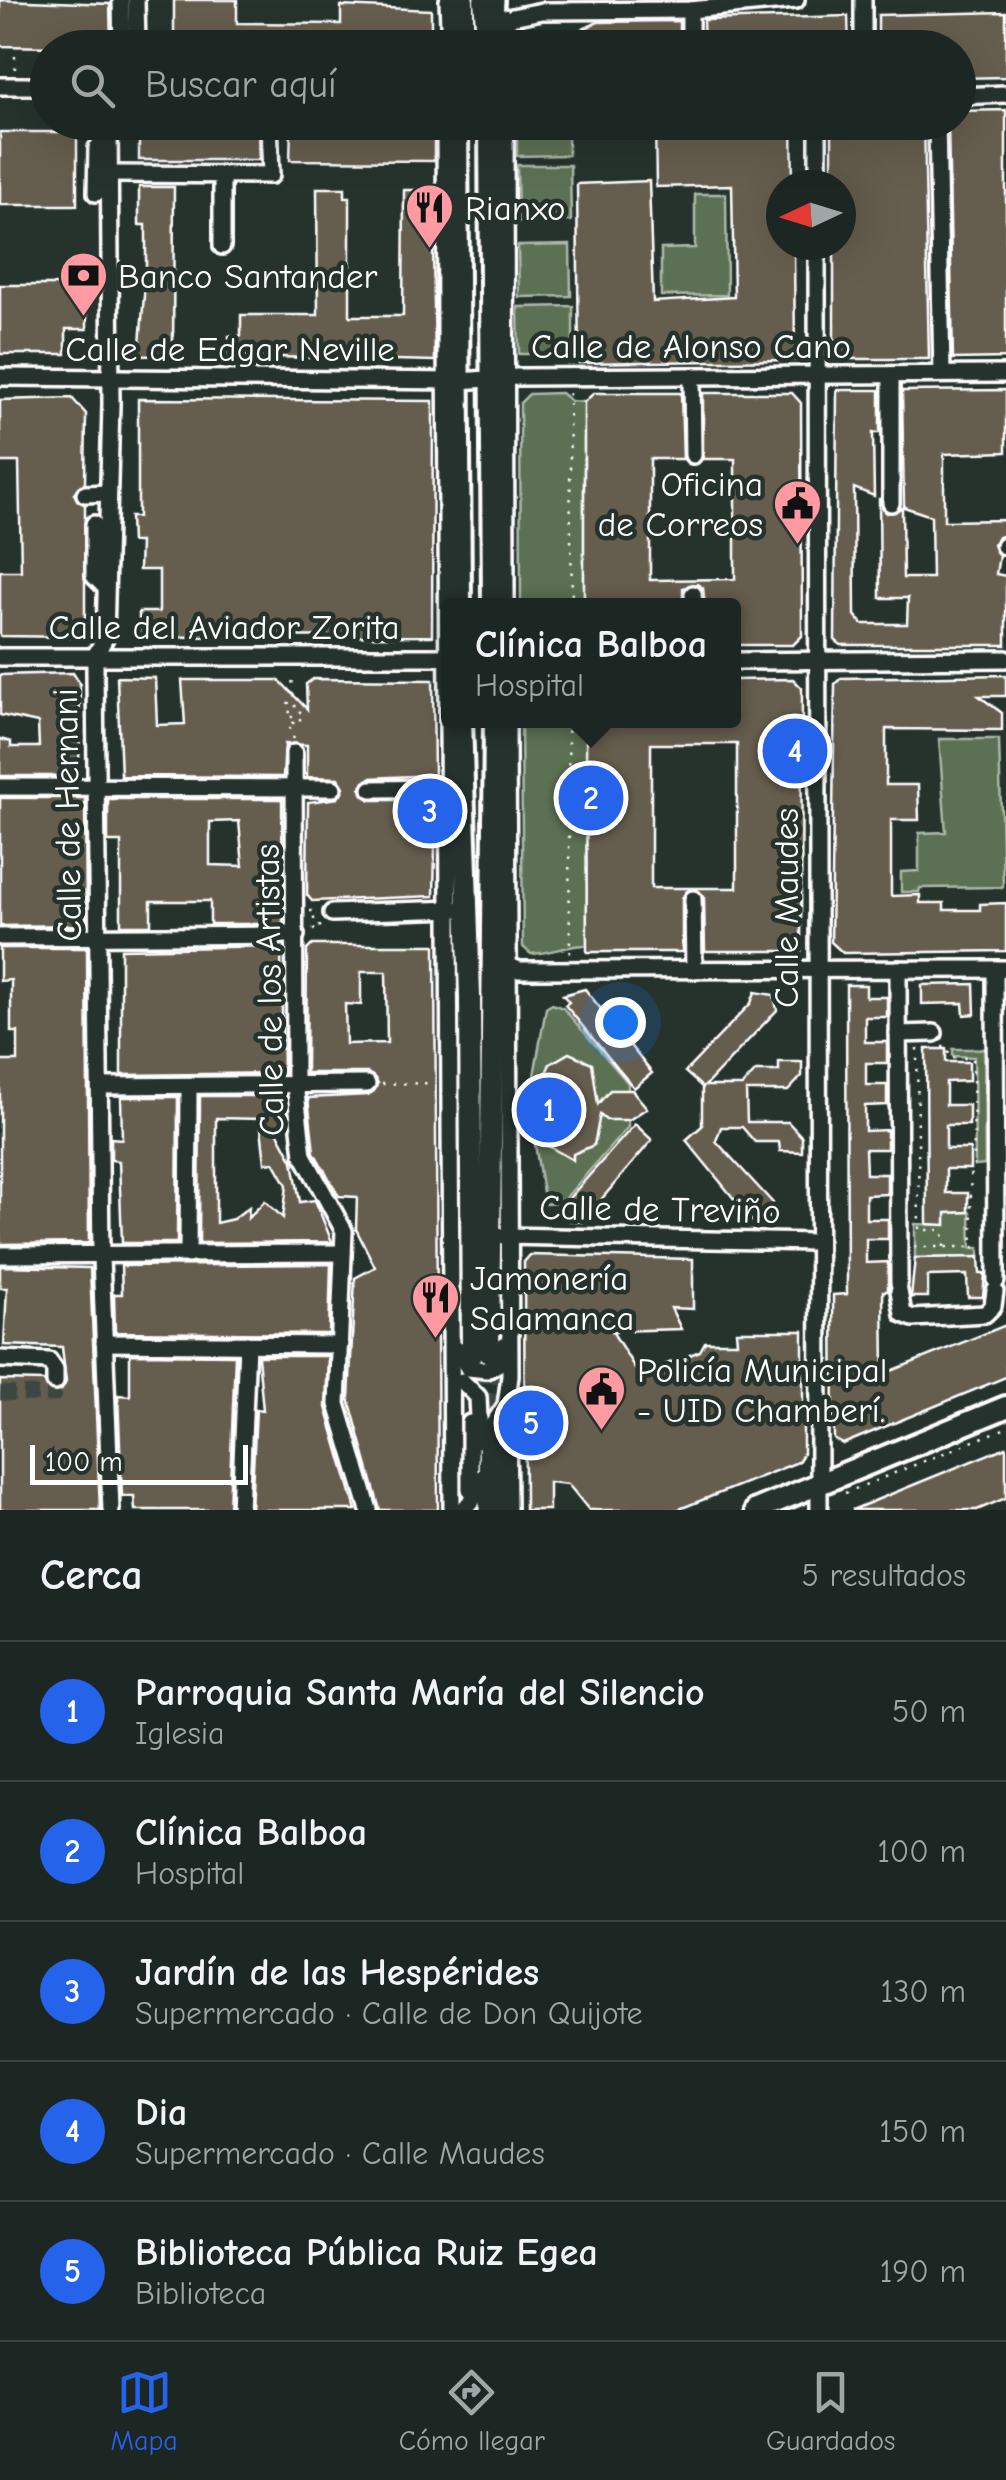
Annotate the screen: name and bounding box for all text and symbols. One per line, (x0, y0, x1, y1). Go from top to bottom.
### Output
search box (30, 30, 976, 140)
icon: search (65, 58, 120, 113)
text: Buscar aquí (145, 63, 337, 107)
north arrow (766, 170, 856, 260)
restaurant icon: Rianxo (404, 182, 456, 250)
place label: Rianxo (465, 188, 566, 229)
bank icon: Banco Santander (57, 250, 109, 318)
place label: Banco Santander (118, 256, 377, 297)
street label: Calle de Alonso Cano (531, 326, 851, 367)
street label: Calle de Edgar Neville (65, 329, 395, 370)
place label: Oficina de Correos (598, 464, 763, 545)
public building icon: Oficina de Correos (772, 478, 824, 546)
popup (441, 598, 741, 728)
street label: Calle del Aviador Zorita (49, 607, 399, 648)
text: Clínica Balboa (475, 623, 707, 667)
text: Hospital (475, 667, 584, 704)
street label: Calle de Hernani (45, 688, 90, 942)
pin: 4 (762, 714, 828, 788)
pin: 2 (558, 760, 624, 836)
pin: 3 (398, 774, 462, 848)
street label: Calle Maudes (766, 808, 807, 1008)
street label: Calle de los Artistas (246, 843, 293, 1137)
your location (595, 997, 646, 1048)
pin: 1 (516, 1072, 582, 1148)
street label: Calle de Treviño (539, 1187, 781, 1232)
place label: Jamonería Salamanca (470, 1258, 634, 1339)
restaurant icon: Jamonería Salamanca (409, 1272, 461, 1340)
place label: Policía Municipal - UID Chamberí. (637, 1350, 888, 1431)
public building icon: Policía Municipal - UID Chamberí. (576, 1364, 628, 1432)
pin: 5 (498, 1386, 564, 1460)
scale bar (30, 1440, 248, 1484)
text: 100 m (45, 1446, 123, 1478)
text: Cerca (40, 1551, 143, 1600)
text: 5 resultados (801, 1557, 966, 1594)
text: Parroquia Santa María del Silencio (135, 1671, 705, 1715)
text: 1 (66, 1693, 79, 1730)
text: 50 m (892, 1693, 966, 1730)
text: Iglesia (135, 1715, 225, 1752)
text: Clínica Balboa (135, 1811, 367, 1855)
text: 2 (65, 1833, 80, 1870)
text: 100 m (877, 1833, 966, 1870)
text: Hospital (135, 1855, 244, 1892)
text: Jardín de las Hespérides (135, 1951, 539, 1995)
text: 3 (65, 1973, 80, 2010)
text: 130 m (880, 1973, 966, 2010)
text: Supermercado · Calle de Don Quijote (135, 1995, 643, 2032)
text: Dia (135, 2091, 187, 2135)
text: 4 (65, 2113, 80, 2150)
text: 150 m (879, 2113, 966, 2150)
text: Supermercado · Calle Maudes (135, 2135, 545, 2172)
text: Biblioteca Pública Ruiz Egea (135, 2231, 598, 2275)
text: 5 (64, 2253, 81, 2290)
text: 190 m (880, 2253, 966, 2290)
text: Biblioteca (135, 2275, 266, 2312)
tab: Mapa (111, 2365, 178, 2457)
tab: Cómo llegar (399, 2365, 545, 2457)
tab: Guardados (766, 2365, 895, 2457)

